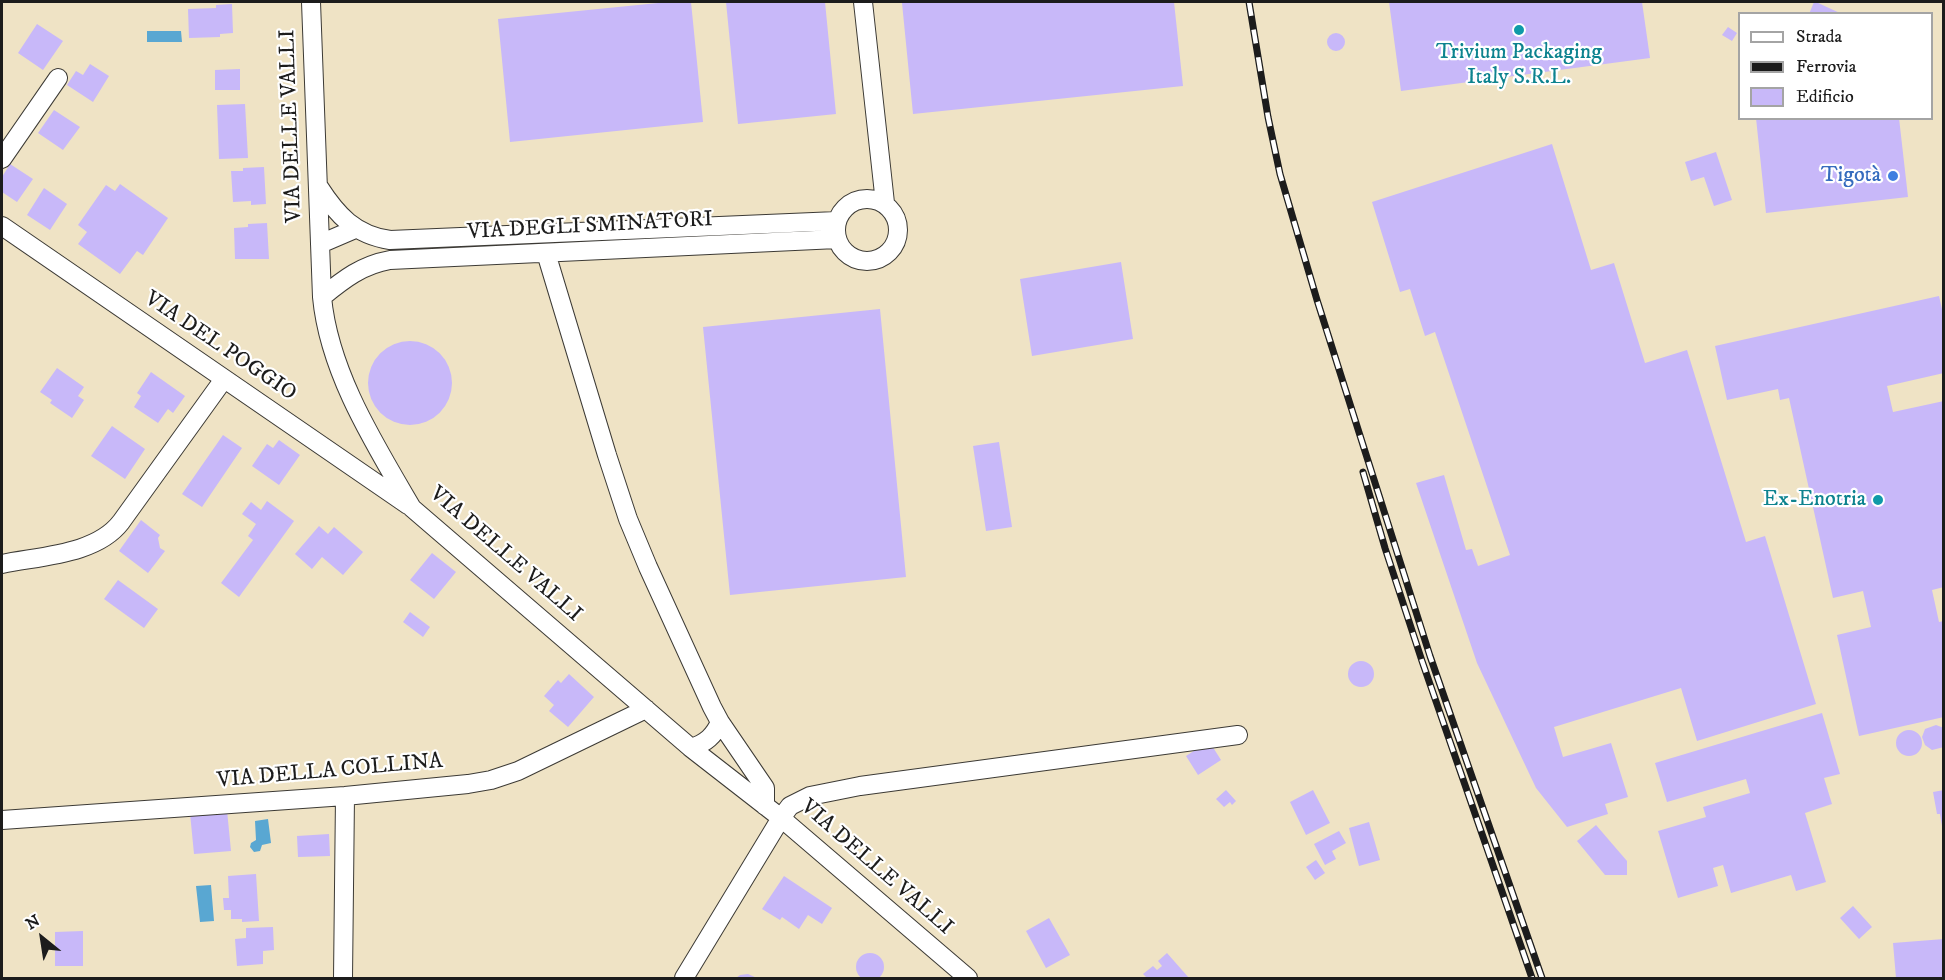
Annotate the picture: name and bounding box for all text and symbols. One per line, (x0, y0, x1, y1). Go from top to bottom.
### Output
legend (1738, 12, 1933, 120)
marker: Trivium Packaging Italy S.R.L. (1512, 23, 1526, 37)
text: Strada (1796, 26, 1842, 48)
street label: VIA DELLE VALLI (275, 29, 309, 223)
place label: Trivium Packaging Italy S.R.L. (1436, 40, 1602, 92)
text: Ferrovia (1796, 56, 1856, 78)
text: Edificio (1796, 86, 1854, 108)
place label: Tigotà (1821, 163, 1881, 189)
marker: Tigotà (1886, 169, 1900, 183)
street label: VIA DEGLI SMINATORI (467, 207, 713, 247)
street label: VIA DEL POGGIO (139, 286, 301, 408)
street label: VIA DELLE VALLI (423, 482, 587, 628)
place label: Ex-Enotria (1763, 487, 1866, 513)
marker: Ex-Enotria (1871, 493, 1885, 507)
street label: VIA DELLA COLLINA (216, 749, 444, 795)
street label: VIA DELLE VALLI (794, 795, 958, 941)
north arrow (12, 908, 72, 968)
text: N (22, 910, 44, 934)

